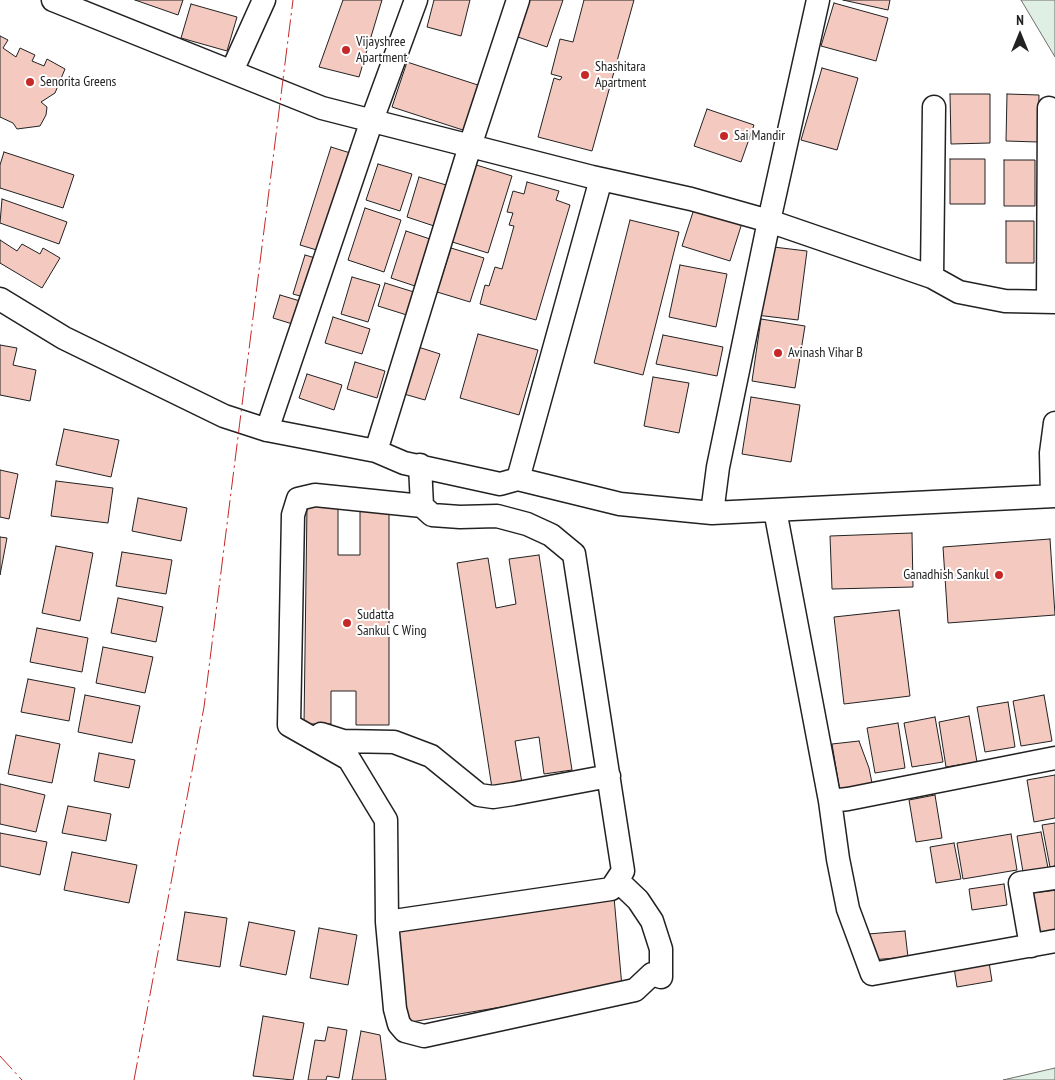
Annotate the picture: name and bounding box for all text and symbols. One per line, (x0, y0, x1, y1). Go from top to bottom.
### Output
north arrow (995, 10, 1045, 60)
text: N (1016, 11, 1024, 29)
place label: Vijayshree Apartment (356, 34, 407, 66)
marker: Vijayshree Apartment (340, 44, 352, 56)
place label: Shashitara Apartment (595, 59, 646, 92)
marker: Shashitara Apartment (579, 69, 591, 81)
place label: Senorita Greens (40, 74, 116, 90)
marker: Senorita Greens (24, 76, 36, 88)
place label: Sai Mandir (734, 128, 785, 144)
marker: Sai Mandir (718, 130, 730, 142)
place label: Avinash Vihar B (788, 345, 863, 361)
marker: Avinash Vihar B (772, 347, 784, 359)
place label: Ganadhish Sankul (903, 567, 989, 583)
marker: Ganadhish Sankul (993, 569, 1005, 581)
place label: Sudatta Sankul C Wing (357, 607, 426, 640)
marker: Sudatta Sankul C Wing (341, 617, 353, 629)

